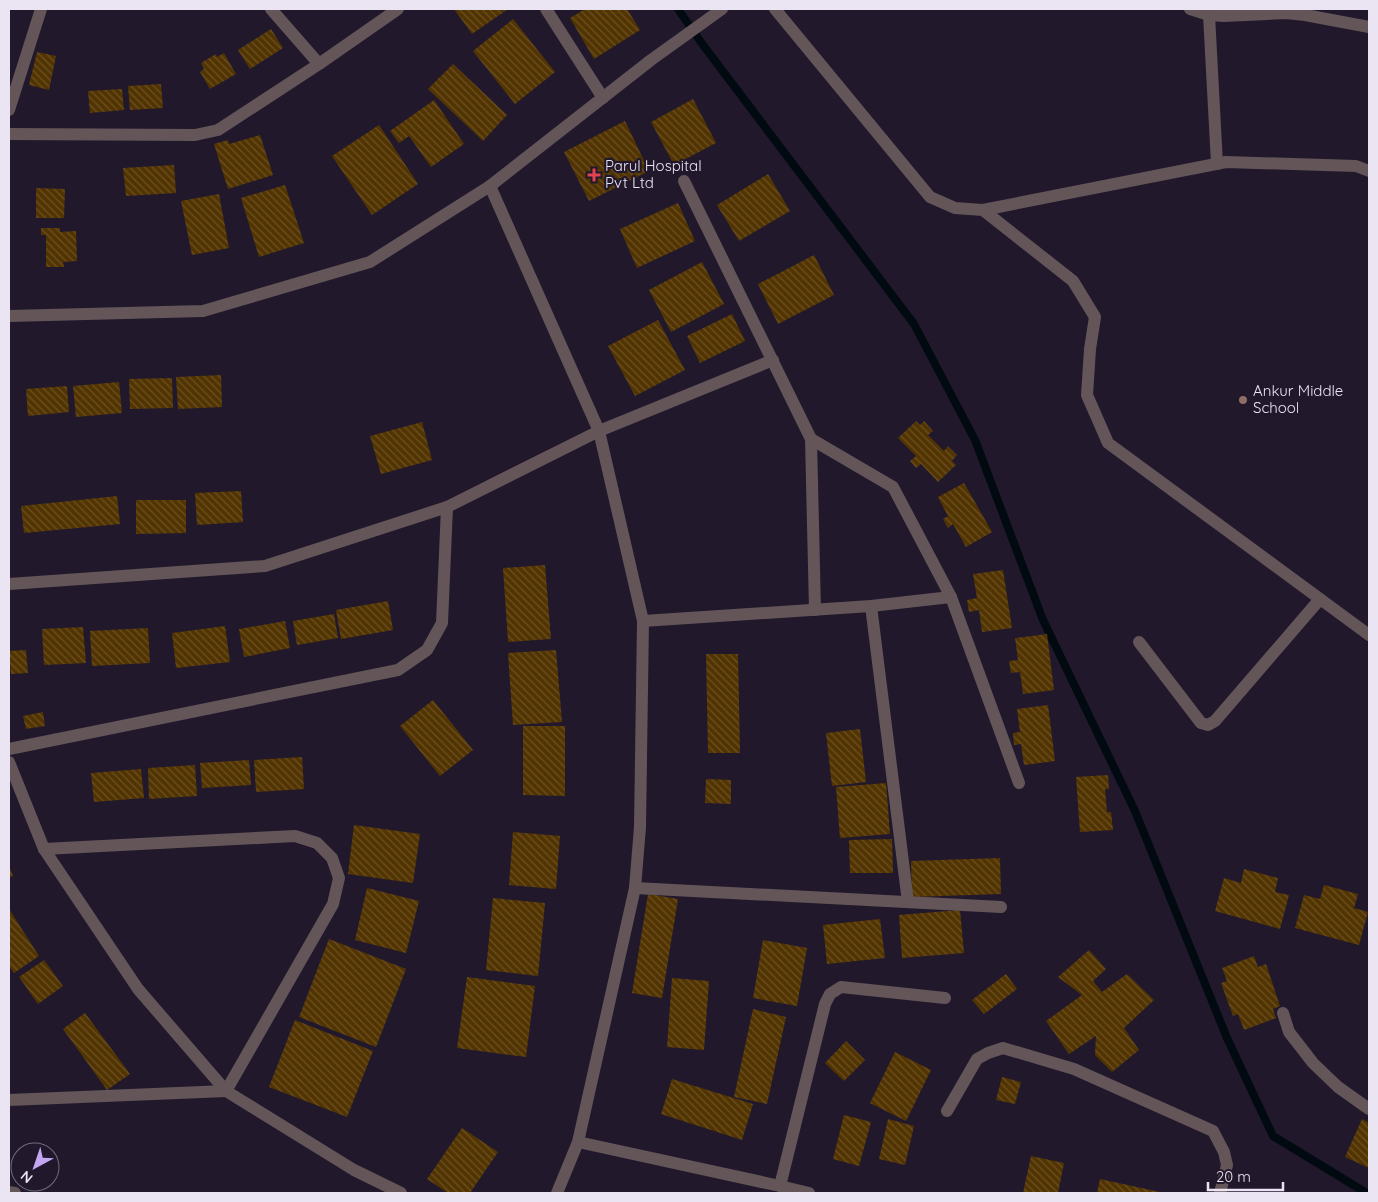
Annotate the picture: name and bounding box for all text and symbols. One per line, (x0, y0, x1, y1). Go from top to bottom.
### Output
place label: Parul Hospital Pvt Ltd (605, 156, 702, 192)
marker: Parul Hospital Pvt Ltd (587, 168, 601, 182)
place label: Ankur Middle School (1253, 381, 1343, 417)
marker: Ankur Middle School (1237, 394, 1249, 406)
north arrow (10, 1142, 60, 1192)
scale bar (1208, 1160, 1283, 1192)
text: N (17, 1167, 36, 1187)
text: 20 m (1216, 1167, 1251, 1186)

